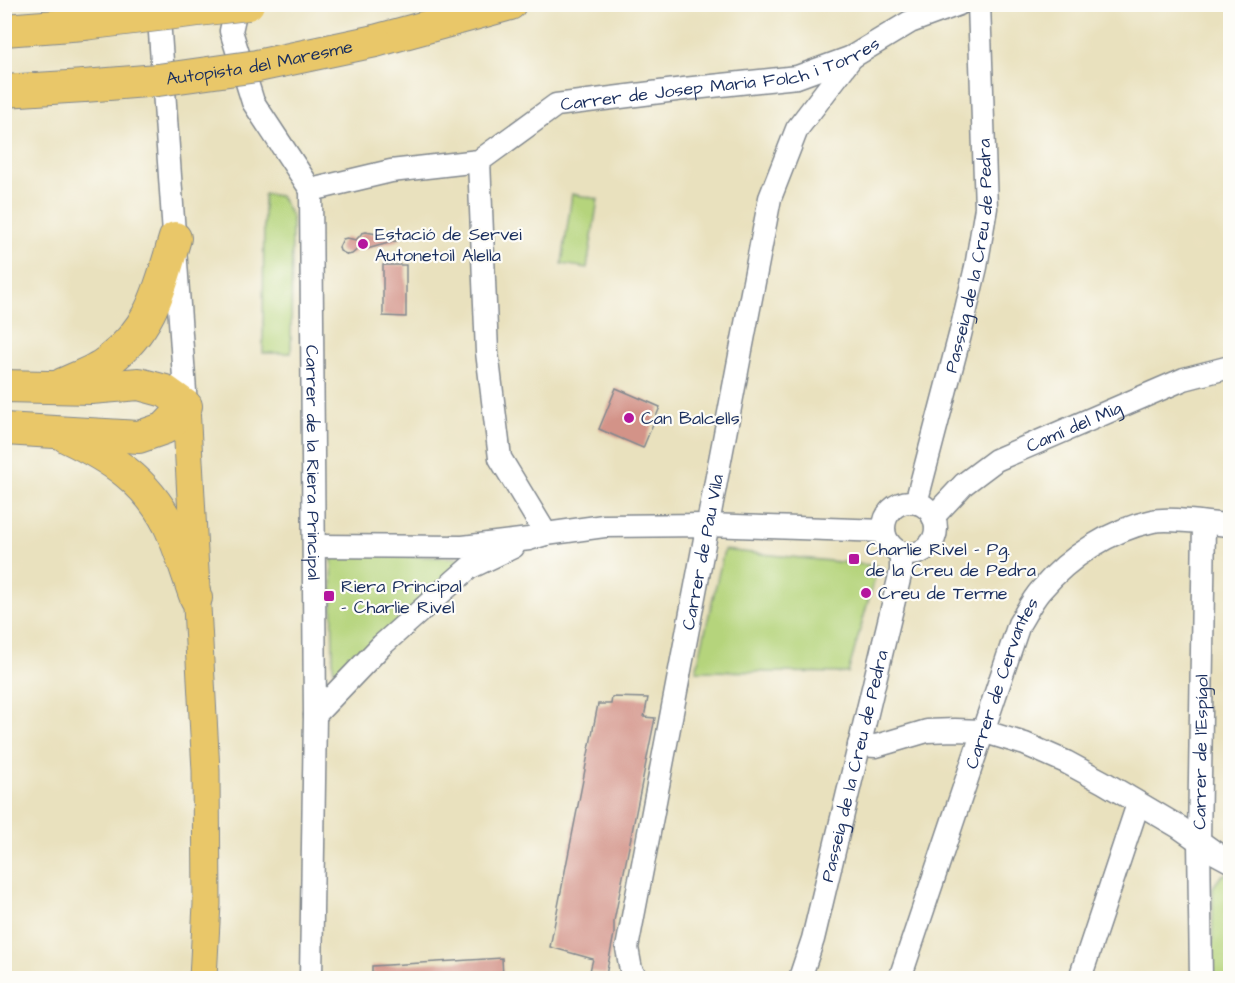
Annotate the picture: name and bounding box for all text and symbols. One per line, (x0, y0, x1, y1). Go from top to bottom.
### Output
street label: Carrer de Josep Maria Folch i Torres (559, 31, 884, 117)
street label: Autopista del Maresme (164, 34, 355, 91)
street label: Passeig de la Creu de Pedra (938, 138, 999, 375)
place label: Estació de Servei Autonetoil Alella (375, 222, 522, 268)
marker: Estació de Servei Autonetoil Alella (356, 237, 370, 251)
street label: Carrer de la Riera Principal (300, 345, 326, 580)
street label: Camí del Mig (1022, 395, 1126, 458)
place label: Can Balcells (641, 406, 740, 431)
marker: Can Balcells (622, 411, 636, 425)
street label: Carrer de Pau Vila (675, 472, 730, 632)
place label: Charlie Rivel - Pg. de la Creu de Pedra (866, 537, 1036, 583)
marker: Charlie Rivel - Pg. de la Creu de Pedra (847, 552, 861, 566)
place label: Riera Principal - Charlie Rivel (341, 574, 462, 620)
place label: Creu de Terme (878, 581, 1008, 606)
marker: Creu de Terme (859, 586, 873, 600)
marker: Riera Principal - Charlie Rivel (322, 589, 336, 603)
street label: Carrer de Cervantes (959, 592, 1044, 772)
street label: Passeig de la Creu de Pedra (815, 647, 894, 885)
street label: Carrer de l'Espígol (1187, 674, 1215, 830)

